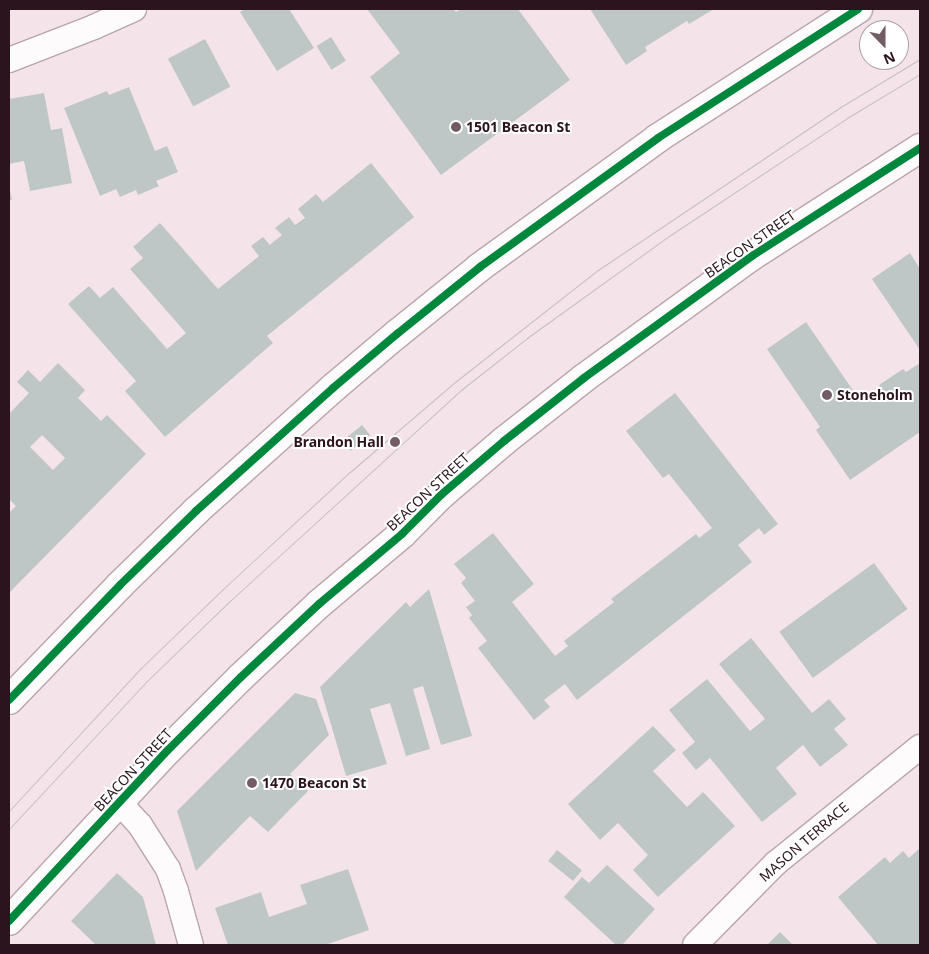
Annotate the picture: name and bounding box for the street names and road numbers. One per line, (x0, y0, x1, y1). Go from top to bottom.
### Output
street label: BEACON STREET (701, 206, 799, 282)
street label: BEACON STREET (383, 449, 473, 535)
street label: BEACON STREET (90, 725, 176, 815)
street label: MASON TERRACE (756, 799, 852, 885)

